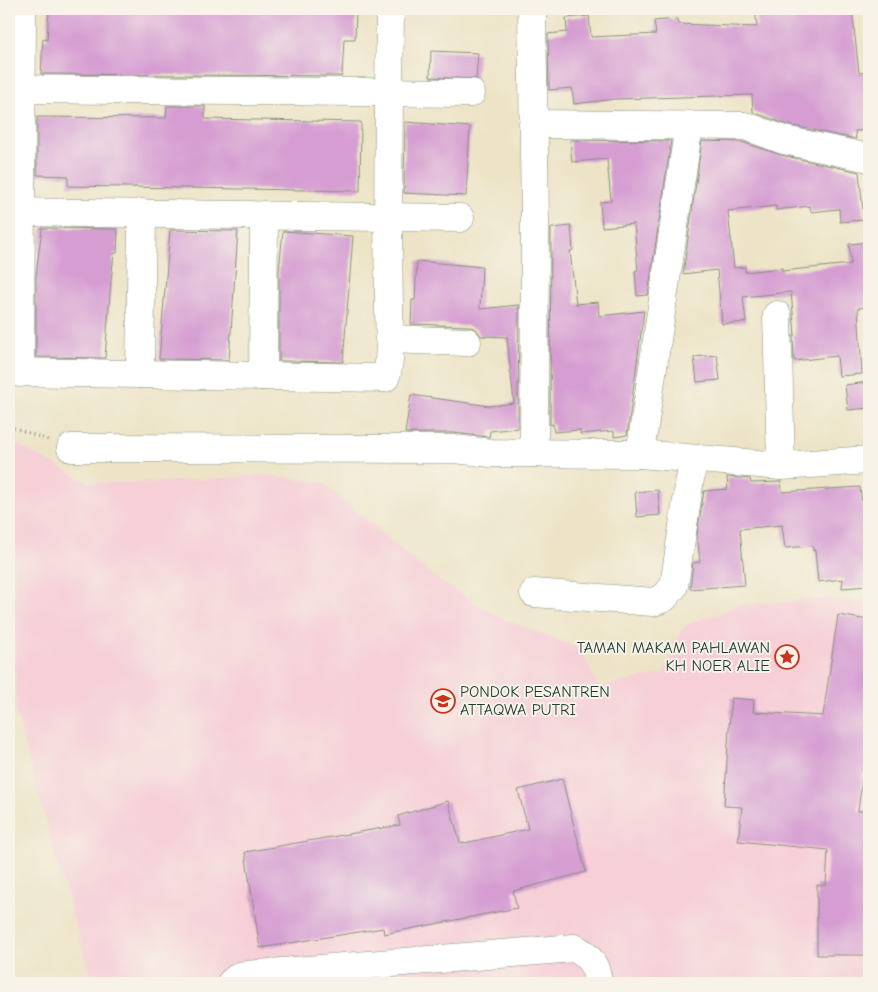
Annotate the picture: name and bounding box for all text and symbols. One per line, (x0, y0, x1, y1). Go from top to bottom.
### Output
place label: TAMAN MAKAM PAHLAWAN KH NOER ALIE (577, 639, 770, 675)
place icon: TAMAN MAKAM PAHLAWAN KH NOER ALIE (774, 644, 800, 670)
place label: PONDOK PESANTREN ATTAQWA PUTRI (460, 683, 610, 719)
school or university icon: PONDOK PESANTREN ATTAQWA PUTRI (430, 688, 456, 714)

